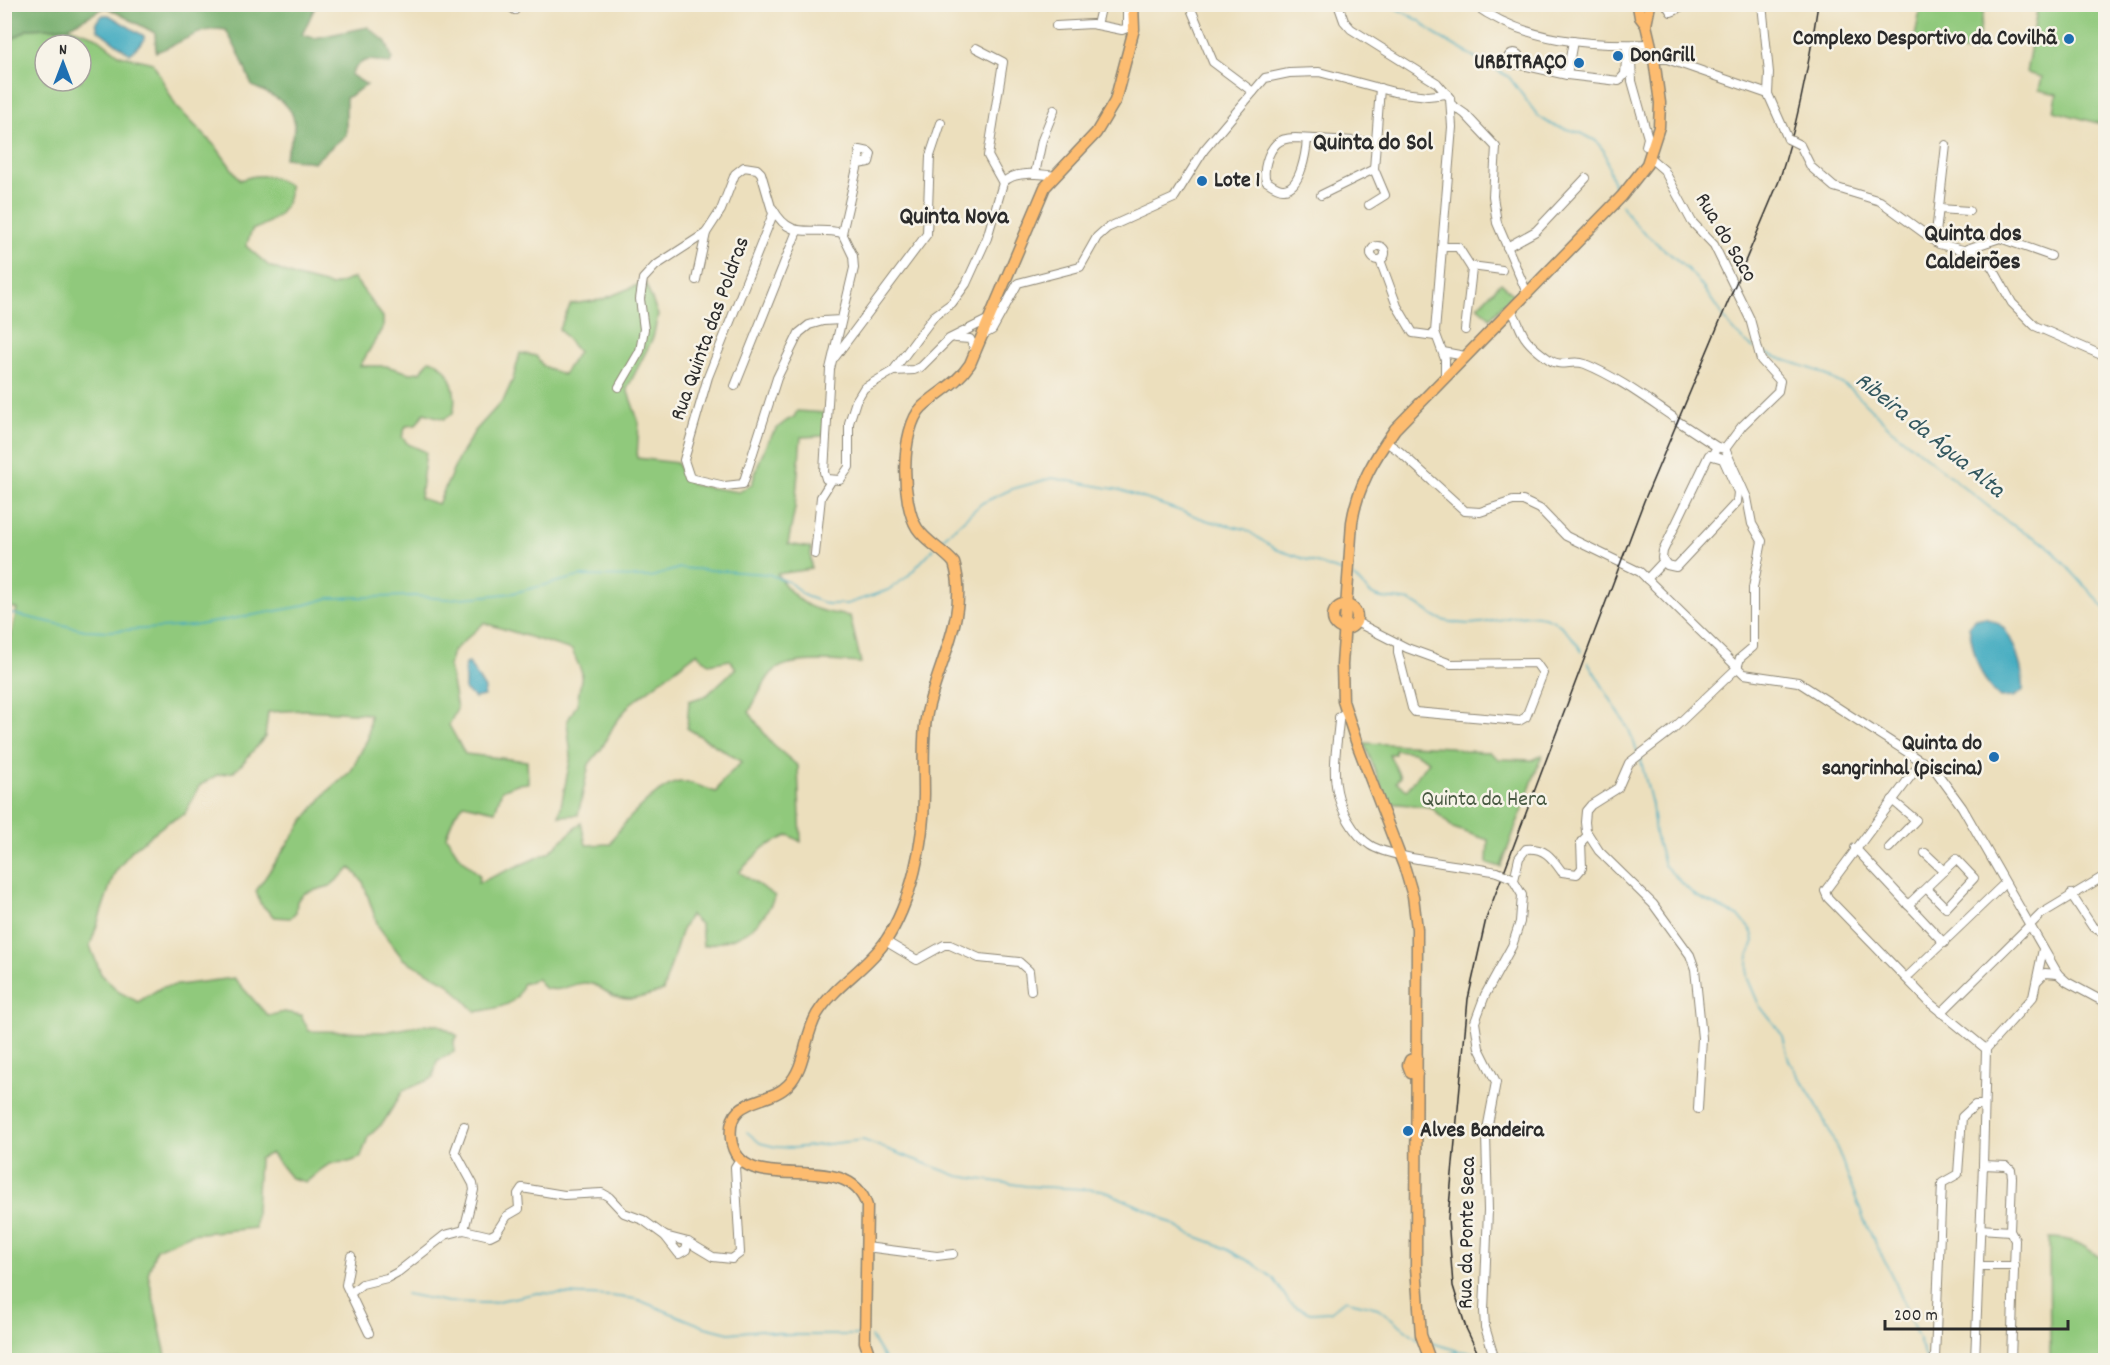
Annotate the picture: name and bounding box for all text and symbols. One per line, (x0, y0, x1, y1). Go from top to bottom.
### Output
place label: Complexo Desportivo da Covilhã (1793, 24, 2058, 55)
marker: Complexo Desportivo da Covilhã (2062, 32, 2076, 46)
north arrow (33, 33, 93, 93)
text: N (59, 39, 67, 62)
place label: DonGrill (1630, 41, 1696, 72)
place label: URBITRAÇO (1474, 48, 1567, 79)
marker: DonGrill (1611, 49, 1625, 63)
marker: URBITRAÇO (1572, 56, 1586, 70)
district label: Quinta do Sol (1313, 127, 1433, 161)
place label: Lote 1 (1214, 166, 1260, 197)
marker: Lote 1 (1195, 174, 1209, 188)
street label: Rua do Saco (1686, 187, 1764, 289)
district label: Quinta Nova (899, 201, 1009, 235)
district label: Quinta dos Caldeirões (1924, 218, 2022, 280)
street label: Rua Quinta das Poldras (663, 233, 759, 425)
water label: Ribeira da Água Alta (1847, 365, 2013, 508)
place label: Quinta do sangrinhal (piscina) (1822, 729, 1982, 785)
marker: Quinta do sangrinhal (piscina) (1987, 750, 2001, 764)
park label: Quinta da Hera (1421, 785, 1547, 816)
place label: Alves Bandeira (1420, 1116, 1544, 1147)
marker: Alves Bandeira (1401, 1124, 1415, 1138)
street label: Rua da Ponte Seca (1451, 1156, 1485, 1310)
scale bar (1885, 1293, 2068, 1331)
text: 200 m (1894, 1304, 1938, 1329)

